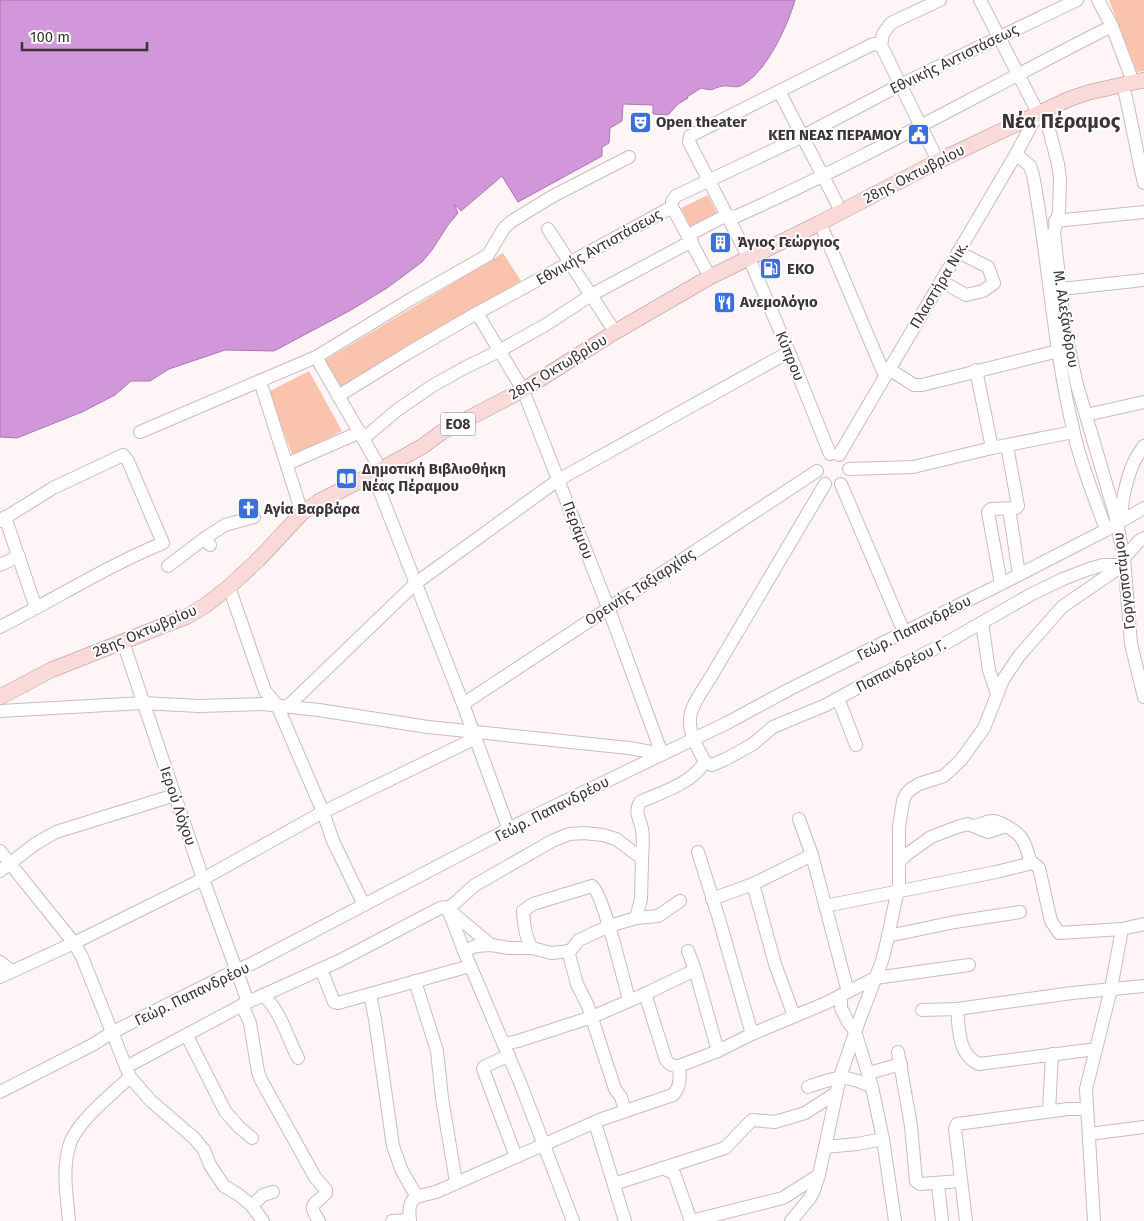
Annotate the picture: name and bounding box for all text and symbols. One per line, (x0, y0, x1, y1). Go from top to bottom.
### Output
scale bar (22, 20, 148, 52)
street label: Εθνικής Αντιστάσεως (887, 20, 1021, 98)
text: 100 m (30, 28, 70, 46)
district label: Νέα Πέραμος (1002, 109, 1121, 133)
theatre icon: Open theater (628, 110, 652, 134)
place label: Open theater (656, 113, 747, 131)
public building icon: ΚΕΠ ΝΕΑΣ ΠΕΡΑΜΟΥ (906, 123, 930, 147)
place label: ΚΕΠ ΝΕΑΣ ΠΕΡΑΜΟΥ (768, 126, 903, 144)
street label: 28ης Οκτωβρίου (860, 141, 968, 207)
street label: Εθνικής Αντιστάσεως (533, 205, 665, 289)
building icon: Άγιος Γεώργιος (709, 230, 733, 254)
place label: Άγιος Γεώργιος (737, 233, 841, 251)
street label: Πλαστήρα Νικ. (906, 238, 972, 332)
fuel station icon: EKO (759, 257, 783, 281)
place label: EKO (787, 260, 814, 278)
street label: Μ. Αλεξάνδρου (1049, 269, 1083, 369)
restaurant icon: Ανεμολόγιο (712, 290, 736, 314)
place label: Ανεμολόγιο (739, 293, 818, 311)
street label: Κύπρου (772, 328, 808, 384)
street label: 28ης Οκτωβρίου (506, 331, 610, 403)
road number: ΕΟ8 (440, 412, 476, 436)
place label: Δημοτική Βιβλιοθήκη Νέας Πέραμου (361, 460, 506, 495)
library icon: Δημοτική Βιβλιοθήκη Νέας Πέραμου (334, 466, 358, 490)
church icon: Αγία Βαρβάρα (236, 497, 260, 521)
street label: Περάμου (559, 498, 597, 562)
place label: Αγία Βαρβάρα (263, 500, 360, 518)
street label: Γοργοποτάμου (1109, 531, 1139, 631)
street label: Ορεινής Ταξιαρχίας (582, 545, 698, 629)
street label: Γεώρ. Παπανδρέου (854, 591, 974, 665)
street label: 28ης Οκτωβρίου (90, 601, 200, 661)
street label: Παπανδρέου Γ. (853, 636, 949, 696)
street label: Ιερού Λόχου (156, 764, 200, 848)
street label: Γεώρ. Παπανδρέου (492, 772, 612, 846)
street label: Γεώρ. Παπανδρέου (132, 958, 252, 1030)

